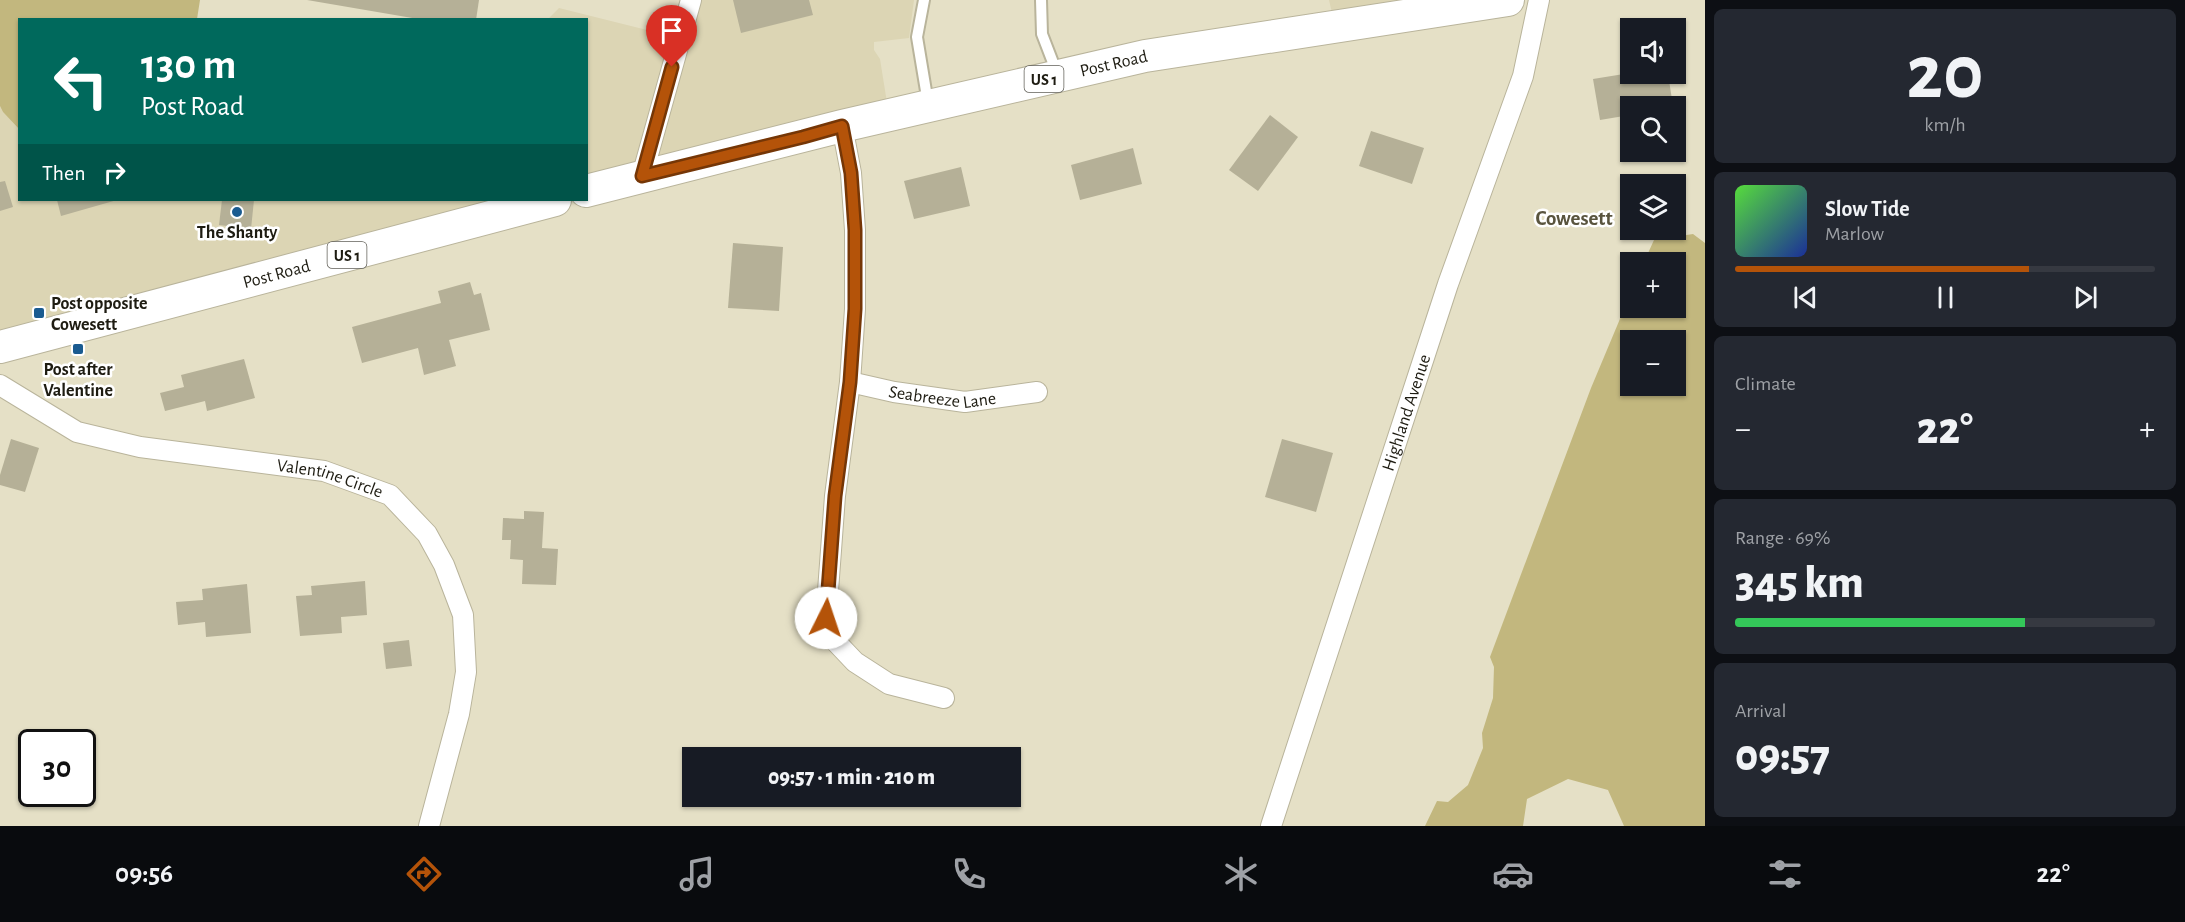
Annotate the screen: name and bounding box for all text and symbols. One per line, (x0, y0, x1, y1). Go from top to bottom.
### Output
pin (646, 5, 697, 67)
icon: arrive (655, 14, 688, 47)
map controls (1620, 18, 1686, 396)
button: sound (1620, 18, 1686, 84)
text: 20 (1906, 35, 1984, 113)
icon: left (42, 42, 120, 120)
text: 130 m (141, 44, 236, 86)
street label: Post Road (1078, 48, 1149, 81)
road number: US 1 (1024, 66, 1064, 92)
text: Post Road (141, 93, 244, 120)
button: search (1620, 96, 1686, 162)
text: km/h (1924, 115, 1966, 135)
icon: right (98, 156, 131, 189)
text: Then (42, 162, 86, 184)
button: layers (1620, 174, 1686, 240)
text: Slow Tide (1825, 198, 1910, 220)
marker: The Shanty (230, 205, 244, 219)
district label: Cowesett (1535, 208, 1613, 229)
place label: The Shanty (197, 224, 278, 242)
text: Marlow (1825, 224, 1884, 244)
road number: US 1 (328, 242, 366, 268)
button: + (1620, 252, 1686, 318)
street label: Post Road (241, 257, 312, 292)
icon: previous (1789, 281, 1822, 314)
icon: pause (1929, 281, 1962, 314)
icon: next (2069, 281, 2102, 314)
place label: Post opposite Cowesett (51, 295, 148, 334)
marker: Post opposite Cowesett (32, 306, 46, 320)
button: − (1620, 330, 1686, 396)
marker: Post after Valentine (71, 342, 85, 356)
street label: Highland Avenue (1380, 352, 1434, 473)
place label: Post after Valentine (43, 361, 113, 400)
text: Climate (1735, 374, 1796, 394)
street label: Seabreeze Lane (887, 383, 997, 412)
text: 22° (1917, 407, 1973, 452)
text: − (1735, 413, 1751, 446)
text: + (2139, 413, 2155, 446)
street label: Valentine Circle (276, 457, 385, 502)
text: Range · 69% (1735, 528, 1830, 548)
text: 345 km (1735, 561, 1864, 606)
position arrow (794, 586, 858, 650)
text: Arrival (1735, 701, 1786, 721)
speed limit sign: 30 (18, 729, 96, 807)
text: 09:57 (1735, 734, 1830, 779)
text: 09:57 · 1 min · 210 m (768, 766, 935, 788)
icon: directions (403, 853, 445, 895)
icon: music (676, 853, 718, 895)
icon: phone (948, 853, 990, 895)
icon: climate (1220, 853, 1262, 895)
icon: car (1492, 853, 1534, 895)
icon: filters (1764, 853, 1806, 895)
text: 09:56 (115, 860, 173, 887)
text: 22° (2037, 860, 2070, 887)

